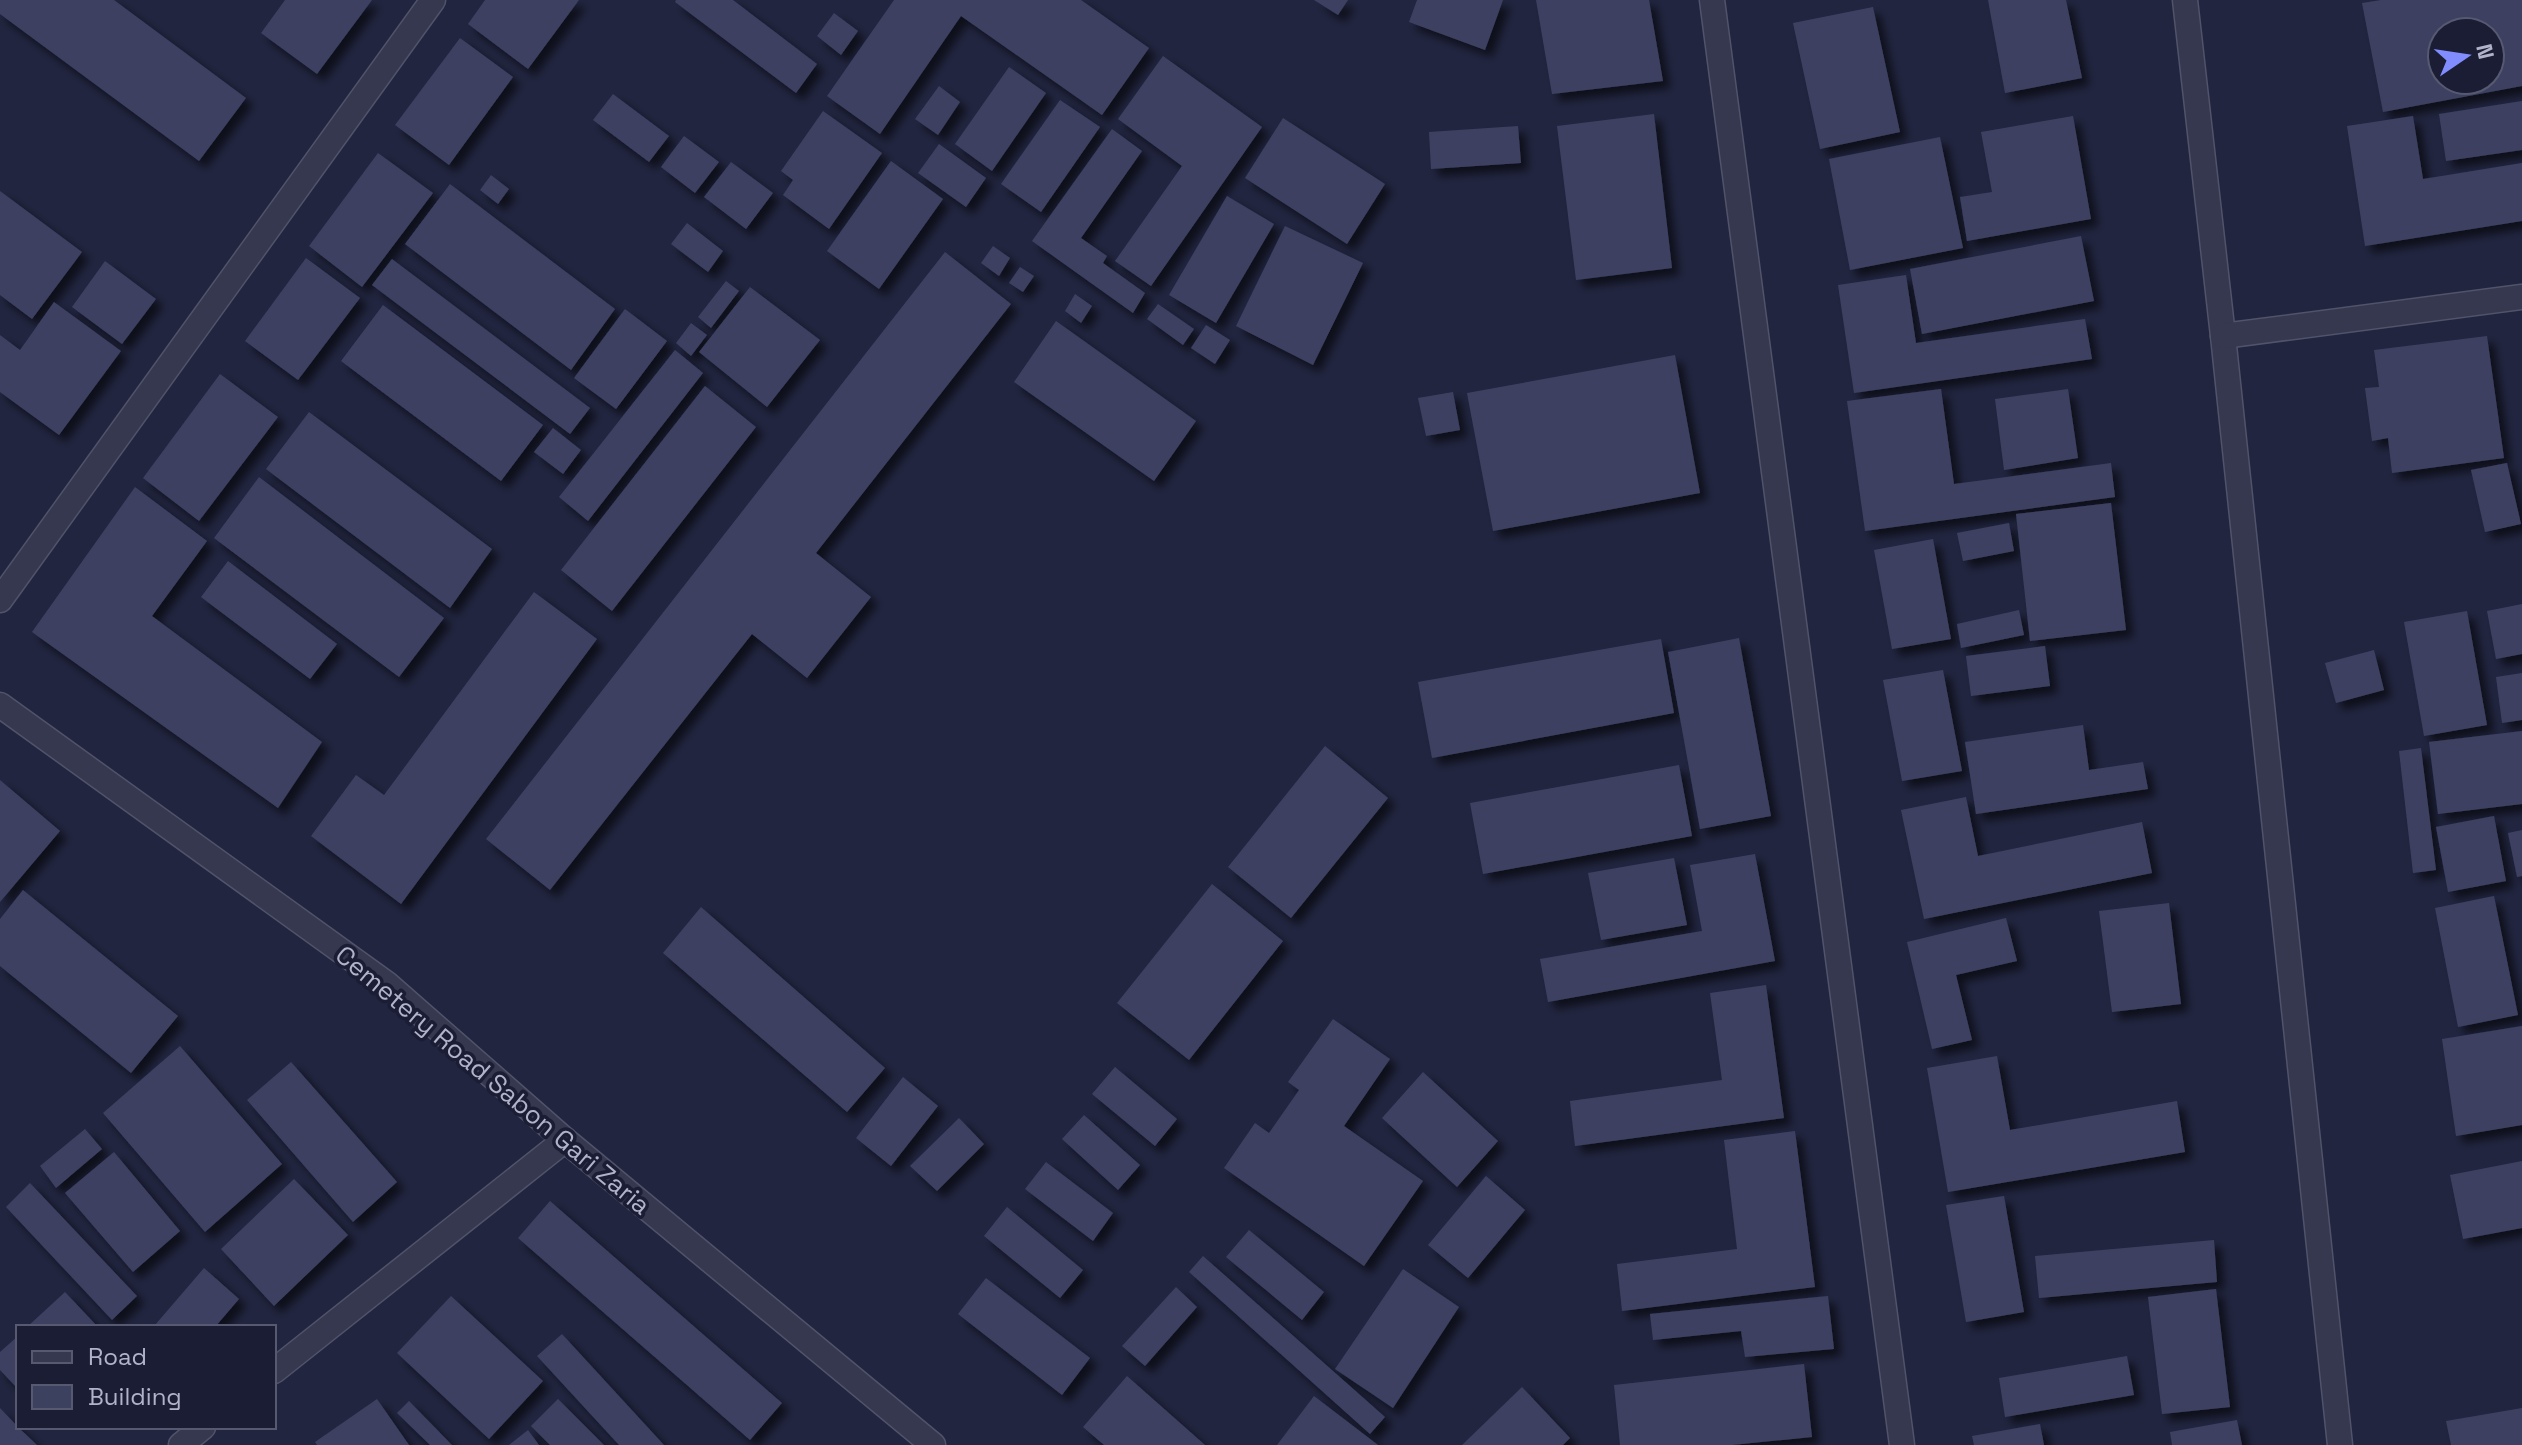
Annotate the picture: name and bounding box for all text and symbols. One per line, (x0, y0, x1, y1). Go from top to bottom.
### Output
north arrow (2426, 16, 2506, 96)
text: N (2470, 41, 2501, 62)
street label: Cemetery Road Sabon Gari Zaria (328, 938, 658, 1222)
legend (16, 1325, 276, 1429)
text: Road (88, 1341, 147, 1372)
text: Building (88, 1381, 182, 1412)

